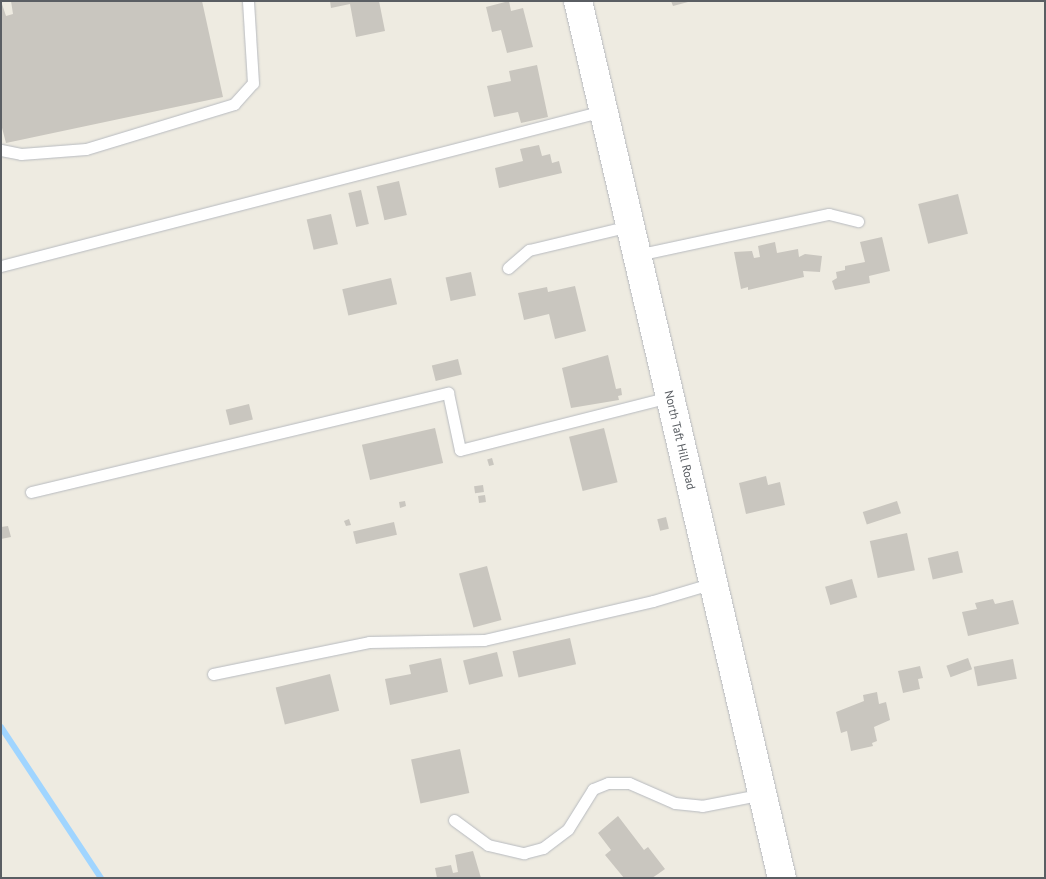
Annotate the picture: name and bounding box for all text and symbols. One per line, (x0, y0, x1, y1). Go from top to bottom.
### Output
street label: North Taft Hill Road (662, 389, 698, 491)

